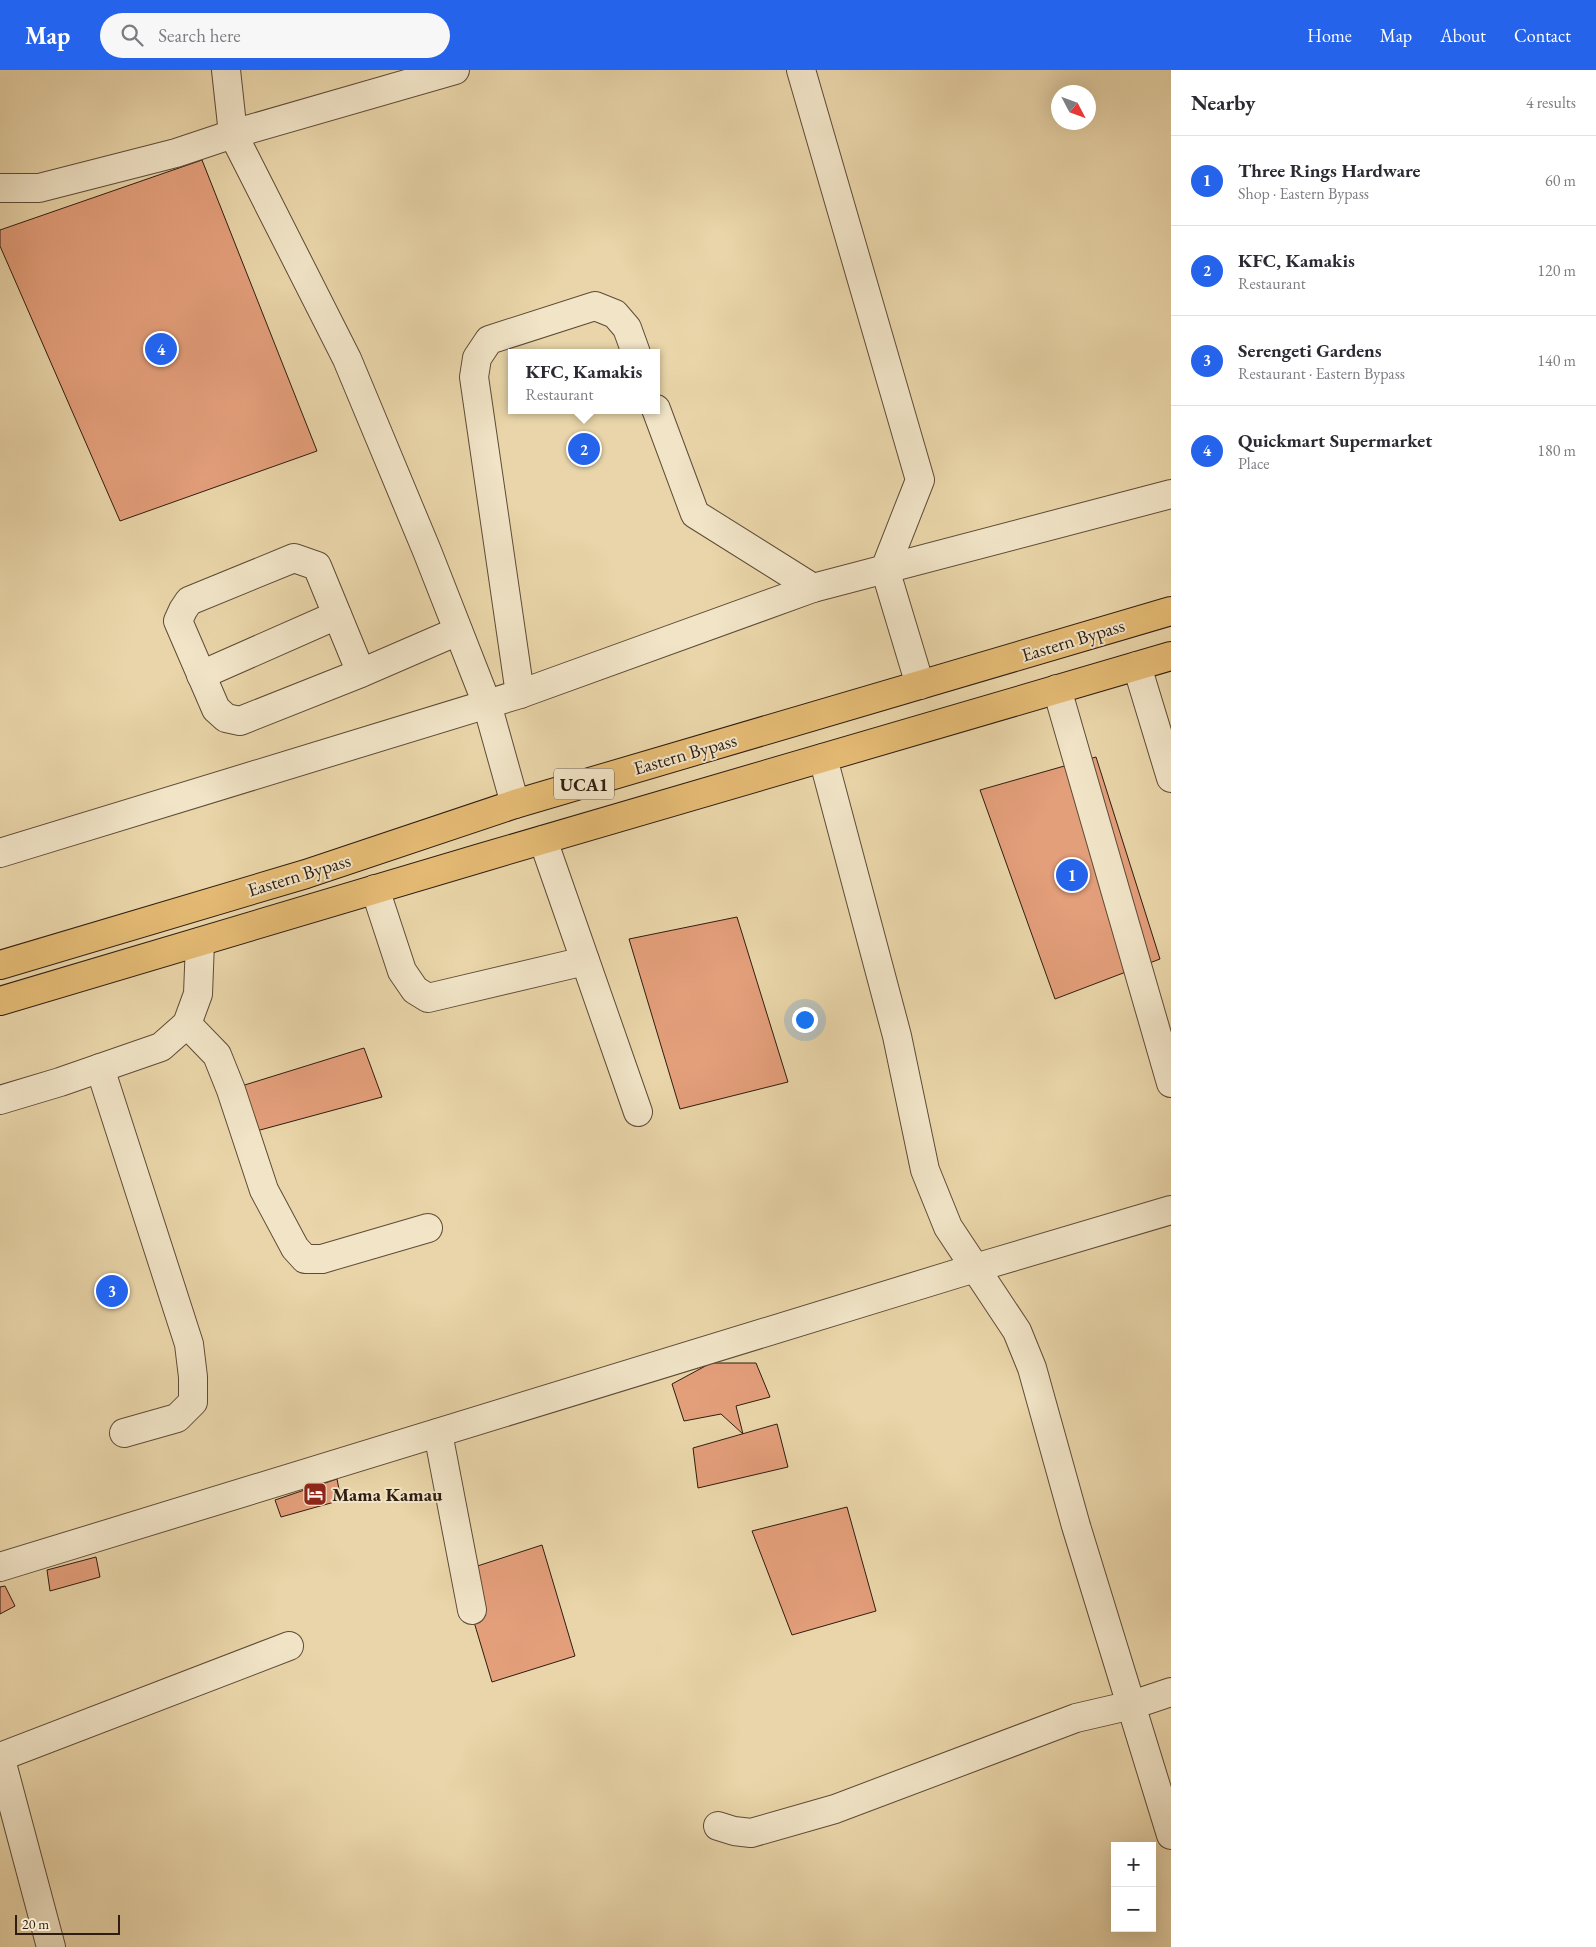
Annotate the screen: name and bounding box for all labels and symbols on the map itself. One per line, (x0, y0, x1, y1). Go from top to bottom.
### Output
north arrow (1051, 85, 1096, 130)
pin: 4 (145, 330, 177, 368)
pin: 2 (568, 430, 600, 468)
street label: Eastern Bypass (1019, 613, 1127, 667)
street label: Eastern Bypass (630, 727, 740, 781)
road number: UCA1 (554, 769, 614, 800)
street label: Eastern Bypass (245, 848, 353, 902)
pin: 1 (1056, 856, 1088, 894)
your location (792, 1007, 818, 1033)
pin: 3 (96, 1272, 128, 1310)
hotel icon: Mama Kamau (302, 1481, 328, 1507)
place label: Mama Kamau (332, 1482, 443, 1507)
scale bar (15, 1912, 120, 1935)

